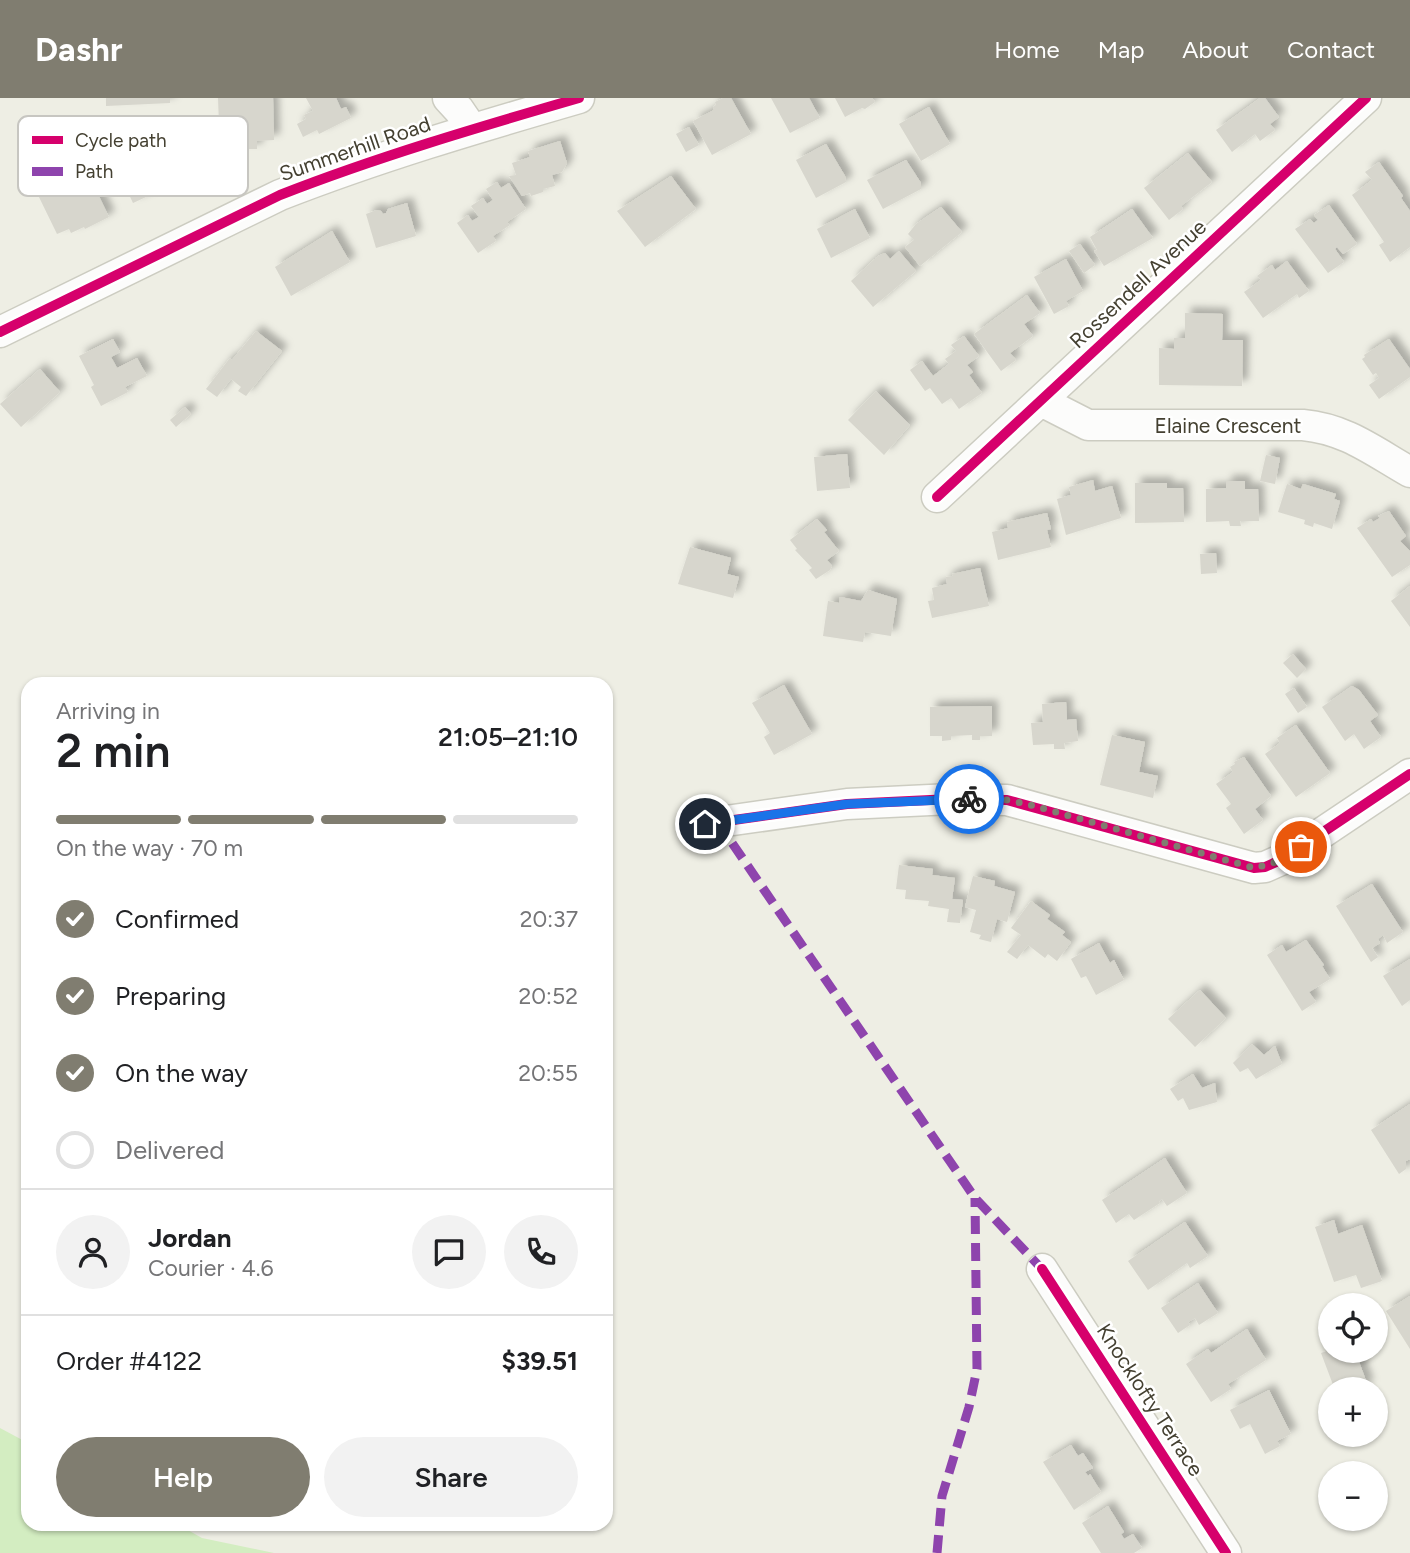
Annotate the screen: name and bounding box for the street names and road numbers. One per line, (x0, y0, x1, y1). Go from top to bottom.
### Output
street label: Summerhill Road (276, 111, 434, 186)
street label: Rossendell Avenue (1064, 214, 1211, 353)
street label: Elaine Crescent (1155, 413, 1302, 438)
street label: Knocklofty Terrace (1092, 1319, 1209, 1481)

